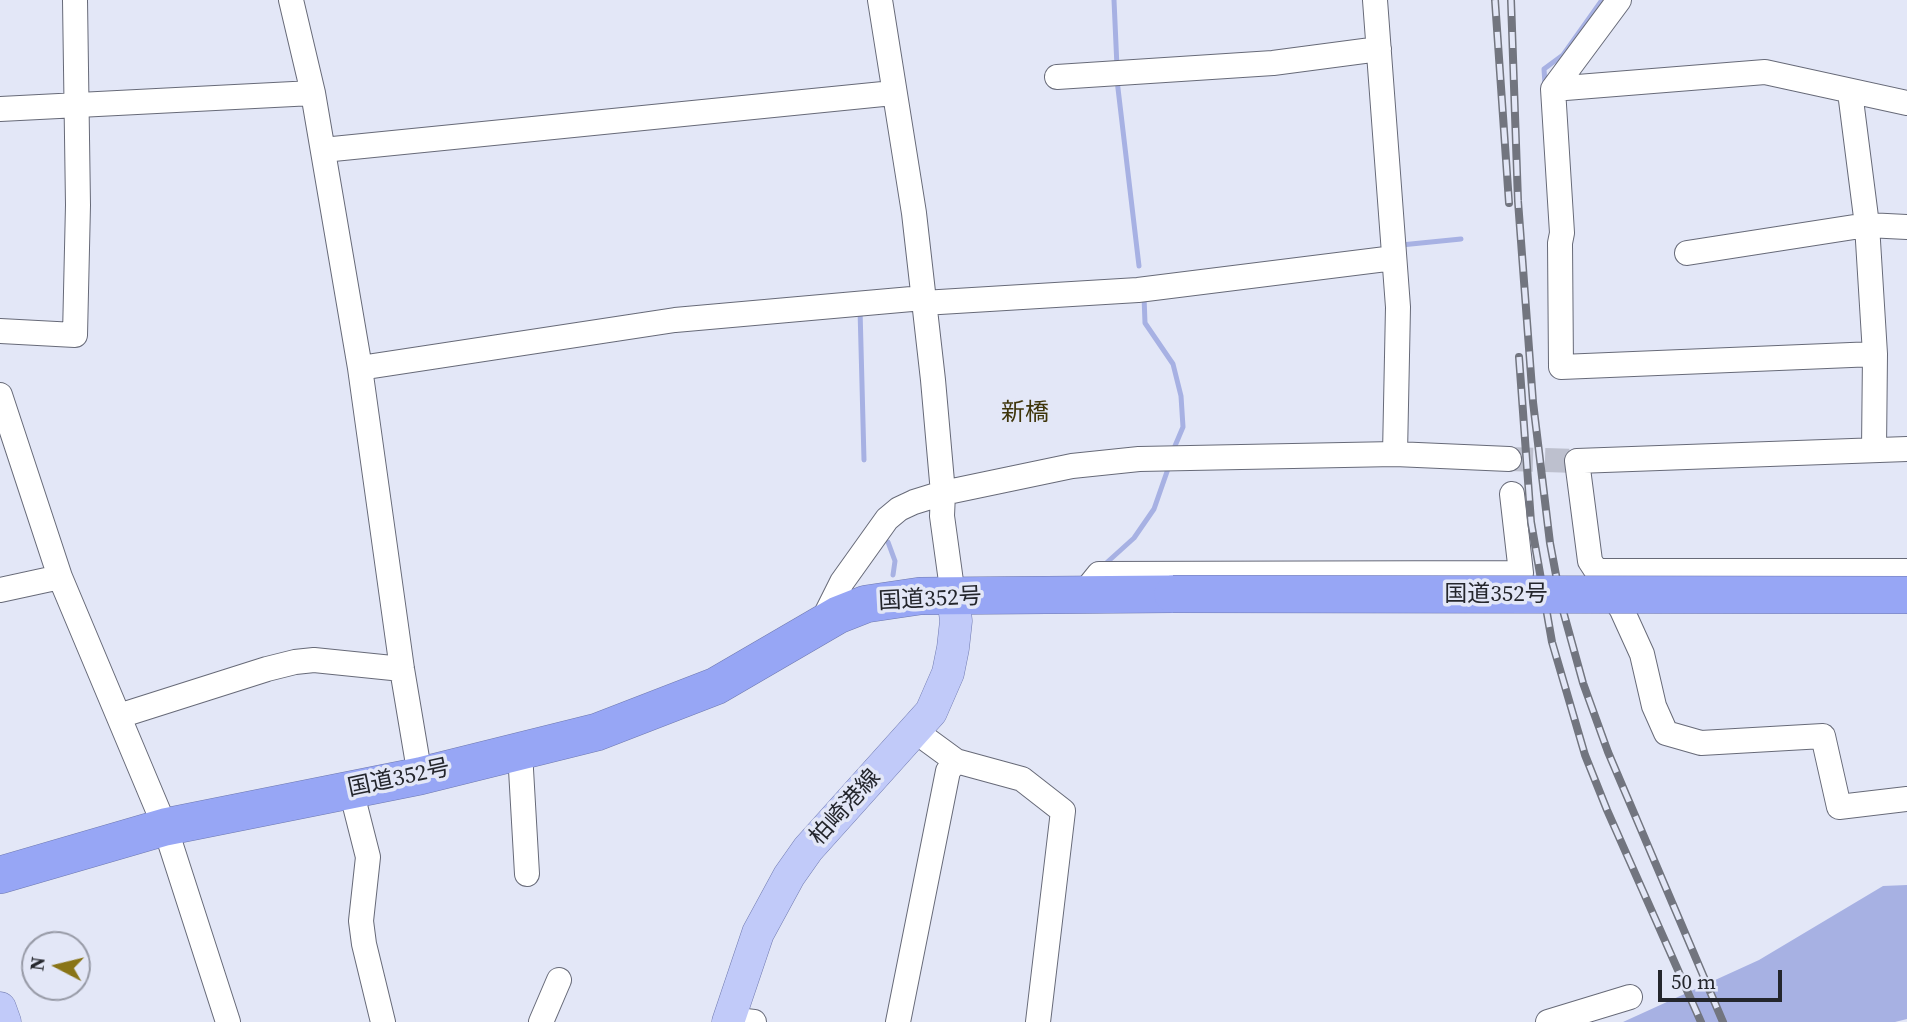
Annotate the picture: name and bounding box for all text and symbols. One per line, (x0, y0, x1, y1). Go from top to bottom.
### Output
district label: 新橋 (1001, 400, 1049, 428)
street label: 国道352号 (1444, 581, 1548, 609)
street label: 国道352号 (878, 584, 982, 616)
street label: 国道352号 (346, 755, 452, 803)
street label: 柏崎港線 (805, 765, 887, 851)
north arrow (21, 931, 91, 1001)
text: N (23, 955, 51, 972)
scale bar (1662, 956, 1786, 1000)
text: 50 m (1671, 967, 1716, 996)

